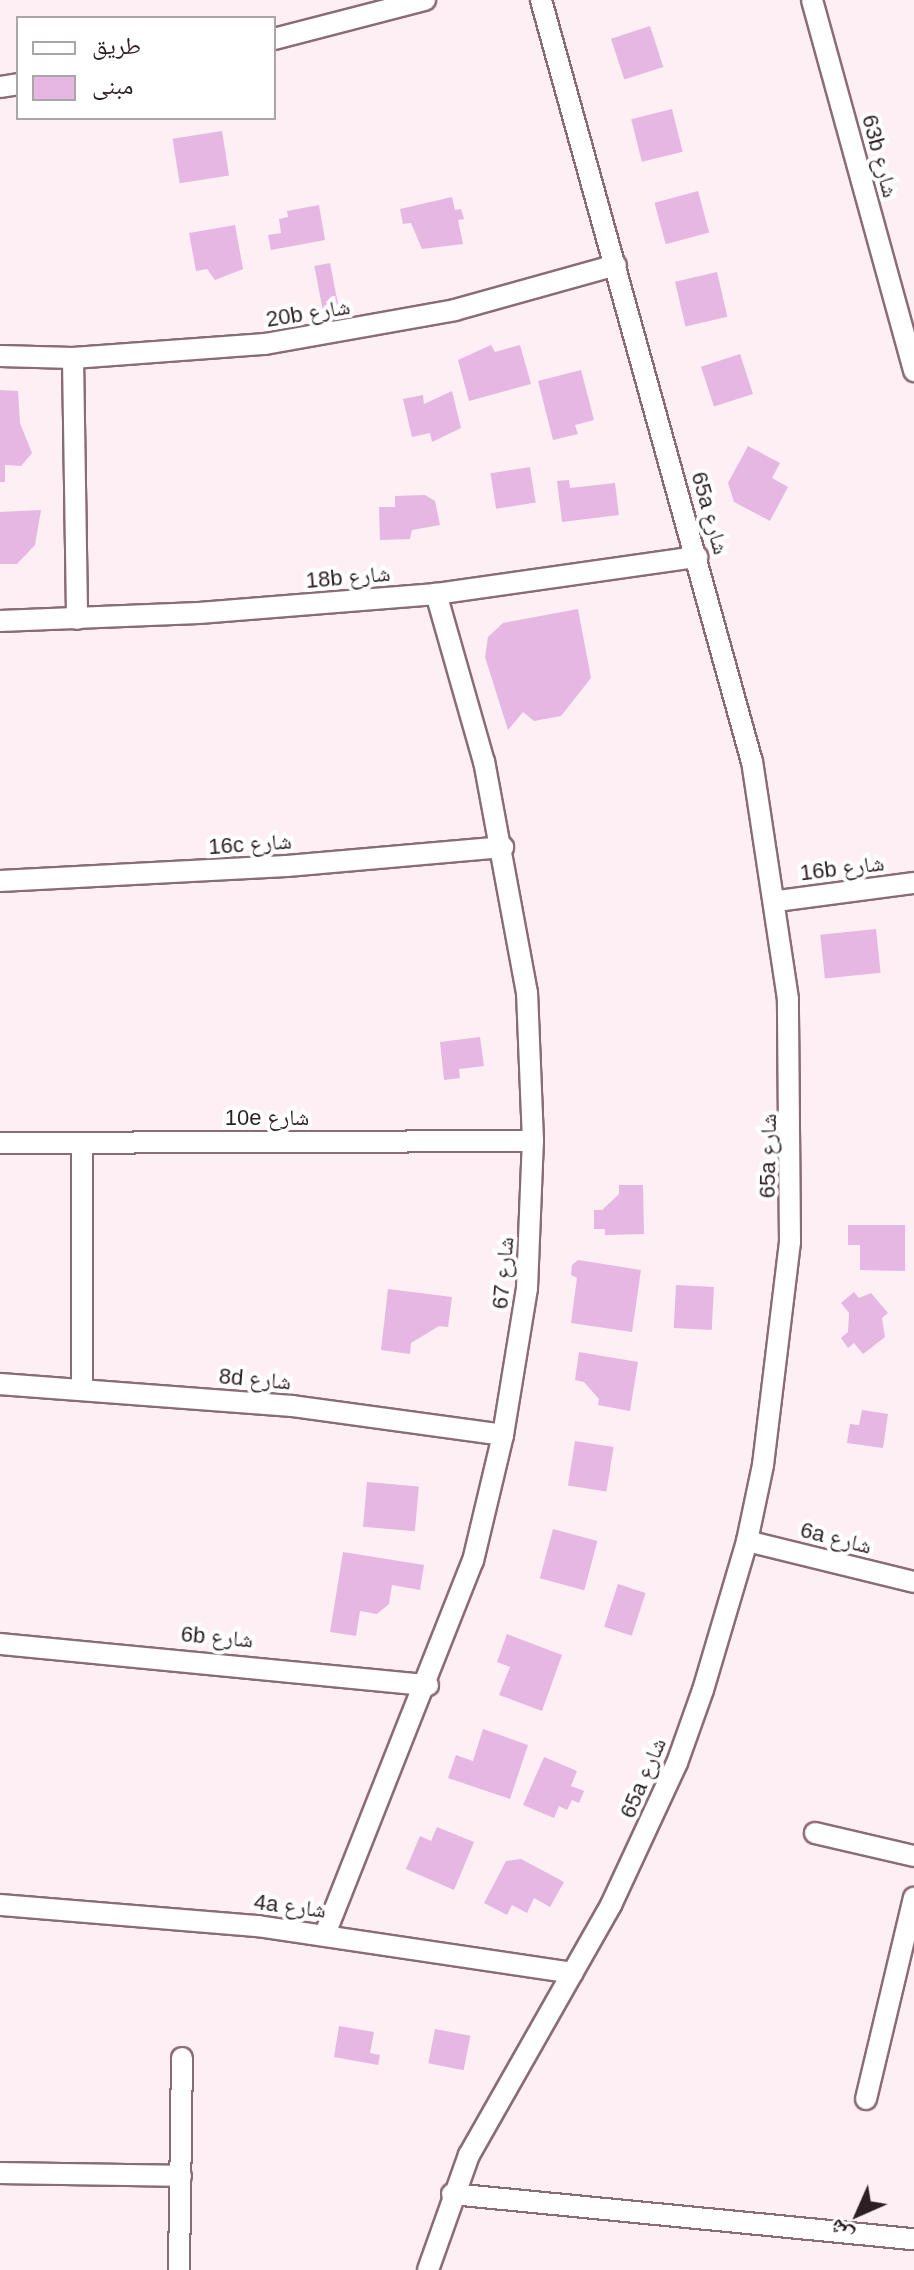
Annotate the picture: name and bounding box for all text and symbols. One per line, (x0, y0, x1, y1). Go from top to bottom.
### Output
legend (16, 16, 276, 120)
text: طريق (92, 32, 141, 59)
text: مبنى (92, 72, 133, 99)
street label: 63b شارع (856, 112, 904, 200)
street label: 20b شارع (264, 293, 352, 333)
street label: 65a شارع (686, 469, 734, 557)
street label: 18b شارع (305, 560, 391, 594)
street label: 16c شارع (207, 828, 293, 860)
street label: 16b شارع (798, 850, 886, 886)
street label: 10e شارع (225, 1105, 309, 1131)
street label: 65a شارع (754, 1113, 782, 1199)
street label: شارع 67 (487, 1236, 519, 1310)
street label: 8d شارع (218, 1363, 292, 1395)
street label: 6a شارع (798, 1516, 874, 1560)
street label: 6b شارع (180, 1621, 254, 1653)
street label: 65a شارع (614, 1734, 672, 1822)
street label: 4a شارع (252, 1888, 328, 1924)
north arrow (818, 2174, 898, 2254)
text: ش (824, 2214, 858, 2248)

